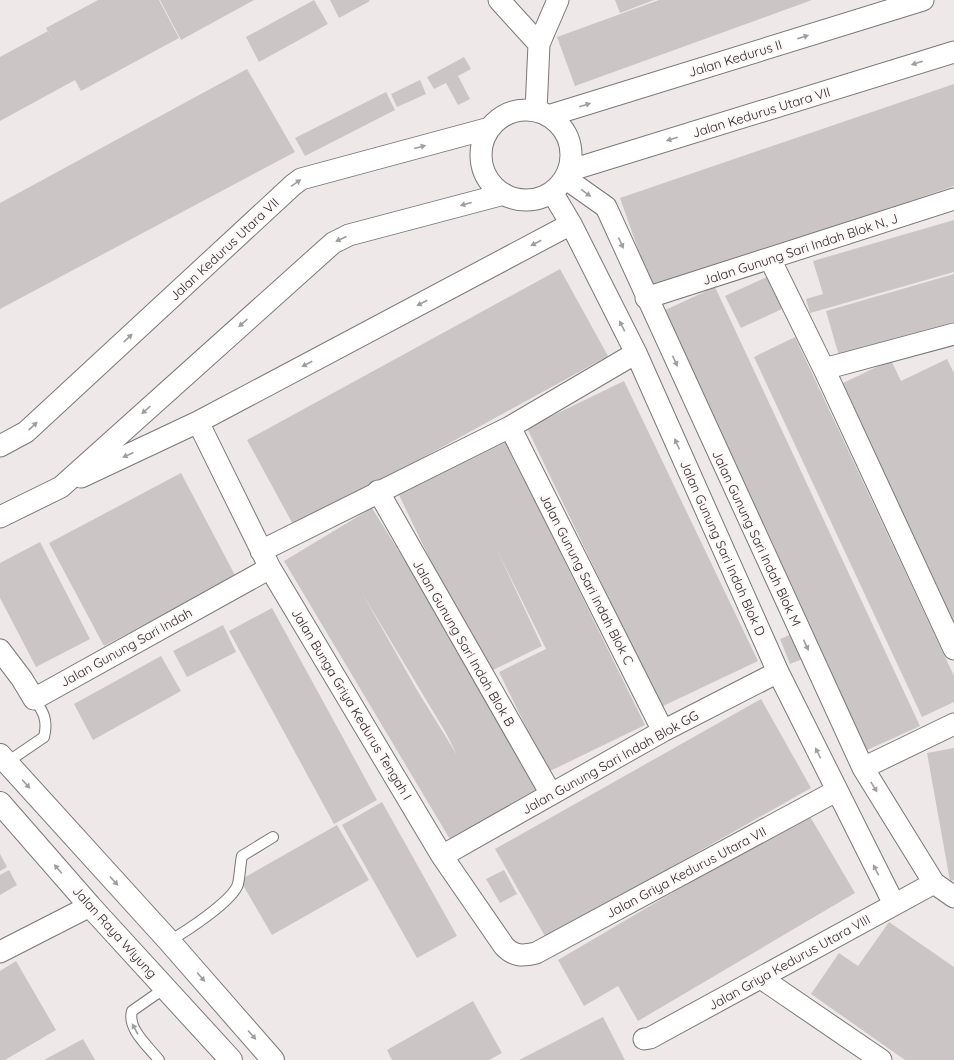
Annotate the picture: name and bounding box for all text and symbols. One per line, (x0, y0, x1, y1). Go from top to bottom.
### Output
one-way arrow (797, 34, 809, 40)
street label: Jalan Kedurus II (686, 36, 784, 80)
one-way arrow (910, 61, 922, 67)
street label: Jalan Kedurus Utara VII (690, 83, 832, 141)
one-way arrow (579, 102, 591, 108)
one-way arrow (666, 136, 678, 142)
one-way arrow (415, 144, 427, 150)
one-way arrow (291, 179, 301, 187)
one-way arrow (580, 188, 591, 197)
street label: Jalan Kedurus Utara VII (166, 194, 282, 304)
one-way arrow (460, 201, 472, 207)
street label: Jalan Gunung Sari Indah Blok N, J (700, 210, 900, 288)
one-way arrow (335, 236, 347, 242)
one-way arrow (619, 237, 625, 249)
one-way arrow (531, 239, 542, 246)
one-way arrow (416, 300, 427, 307)
one-way arrow (238, 319, 248, 328)
one-way arrow (619, 320, 625, 332)
one-way arrow (123, 333, 133, 342)
one-way arrow (672, 356, 678, 367)
one-way arrow (301, 361, 312, 368)
one-way arrow (141, 405, 151, 415)
one-way arrow (28, 421, 38, 431)
one-way arrow (674, 438, 680, 450)
street label: Jalan Gunung Sari Indah Blok M (709, 448, 805, 628)
one-way arrow (123, 452, 134, 458)
street label: Jalan Gunung Sari Indah Blok D (677, 458, 769, 638)
street label: Jalan Gunung Sari Indah Blok C (537, 491, 637, 668)
street label: Jalan Gunung Sari Indah Blok B (410, 557, 518, 729)
street label: Jalan Gunung Sari Indah (57, 604, 195, 690)
street label: Jalan Bunga Griya Kedurus Tengah I (288, 605, 416, 803)
one-way arrow (803, 639, 809, 650)
street label: Jalan Gunung Sari Indah Blok GG (519, 707, 701, 817)
one-way arrow (815, 748, 821, 759)
one-way arrow (21, 780, 30, 789)
one-way arrow (871, 781, 878, 793)
street label: Jalan Griya Kedurus Utara VII (603, 823, 769, 921)
one-way arrow (54, 864, 63, 875)
one-way arrow (873, 864, 879, 875)
one-way arrow (109, 875, 118, 886)
street label: Jalan Raya Wiyung (69, 883, 161, 981)
street label: Jalan Griya Kedurus Utara VIII (705, 911, 873, 1013)
one-way arrow (196, 972, 205, 982)
one-way arrow (132, 1023, 139, 1035)
one-way arrow (247, 1030, 256, 1040)

